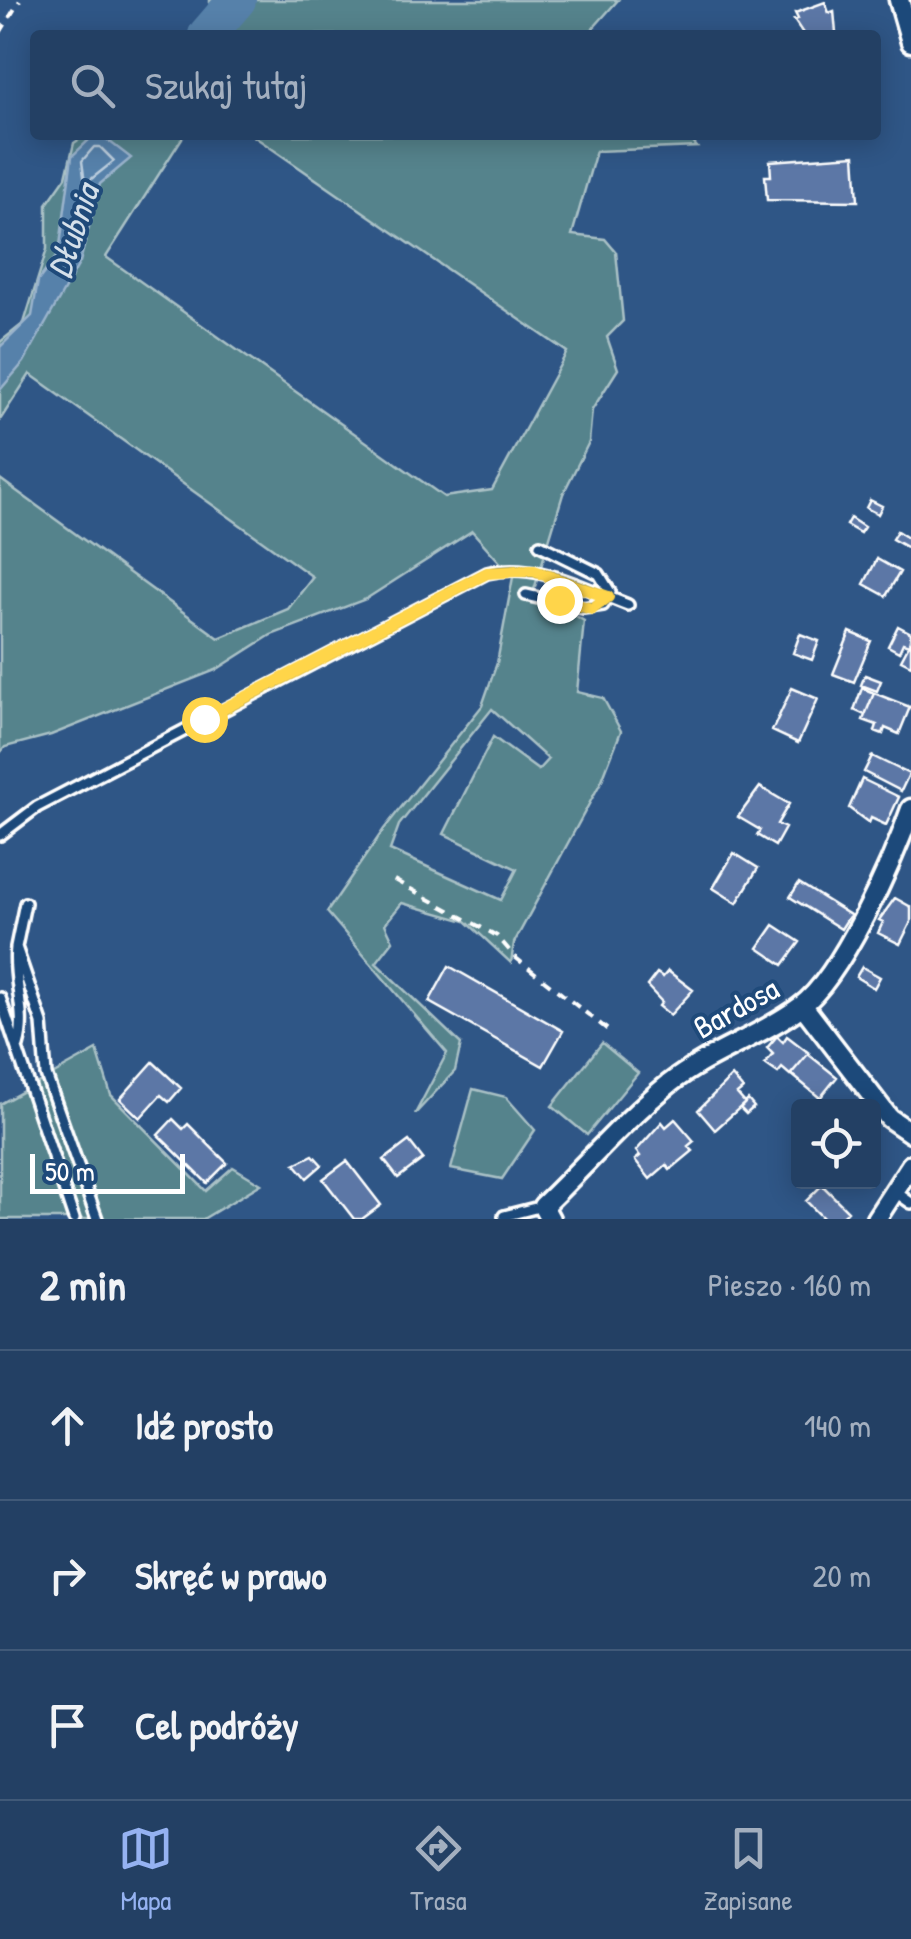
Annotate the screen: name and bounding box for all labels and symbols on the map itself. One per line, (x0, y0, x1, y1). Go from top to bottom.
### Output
water label: Dłubnia (35, 175, 111, 284)
route end (537, 578, 583, 624)
route start (182, 697, 228, 743)
street label: Bardosa (685, 967, 786, 1049)
scale bar (30, 1149, 185, 1194)

